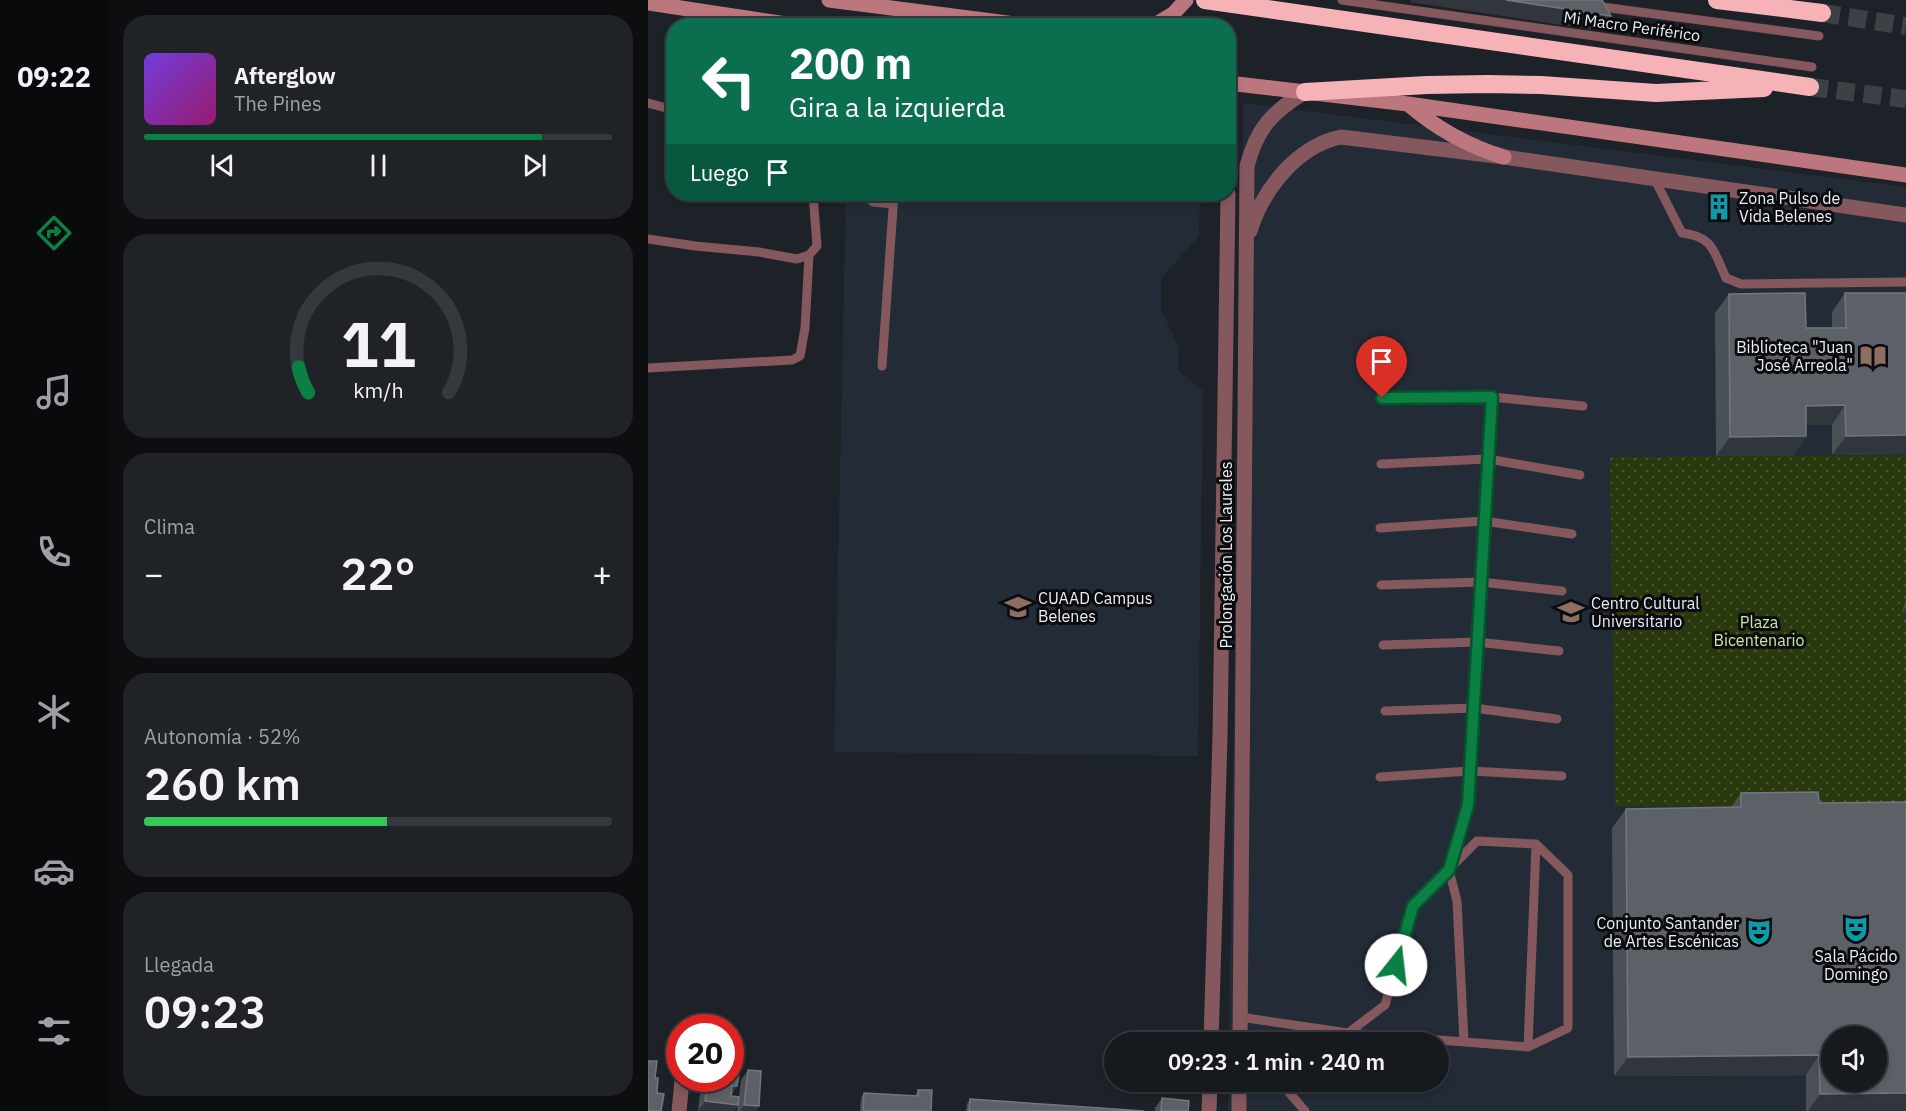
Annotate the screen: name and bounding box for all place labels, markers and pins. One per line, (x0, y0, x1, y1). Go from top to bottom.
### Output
place label: Zona Pulso de Vida Belenes (1739, 188, 1841, 226)
building icon: Zona Pulso de Vida Belenes (1704, 192, 1734, 222)
pin (1356, 336, 1407, 398)
place label: Biblioteca "Juan José Arreola" (1736, 337, 1853, 375)
library icon: Biblioteca "Juan José Arreola" (1858, 341, 1888, 371)
place label: CUAAD Campus Belenes (1038, 588, 1152, 626)
school or university icon: CUAAD Campus Belenes (1003, 592, 1033, 622)
place label: Centro Cultural Universitario (1591, 593, 1700, 631)
school or university icon: Centro Cultural Universitario (1556, 597, 1586, 627)
place label: Conjunto Santander de Artes Escénicas (1596, 913, 1739, 951)
theatre icon: Sala Pácido Domingo (1841, 914, 1871, 944)
theatre icon: Conjunto Santander de Artes Escénicas (1744, 917, 1774, 947)
place label: Sala Pácido Domingo (1815, 946, 1897, 984)

